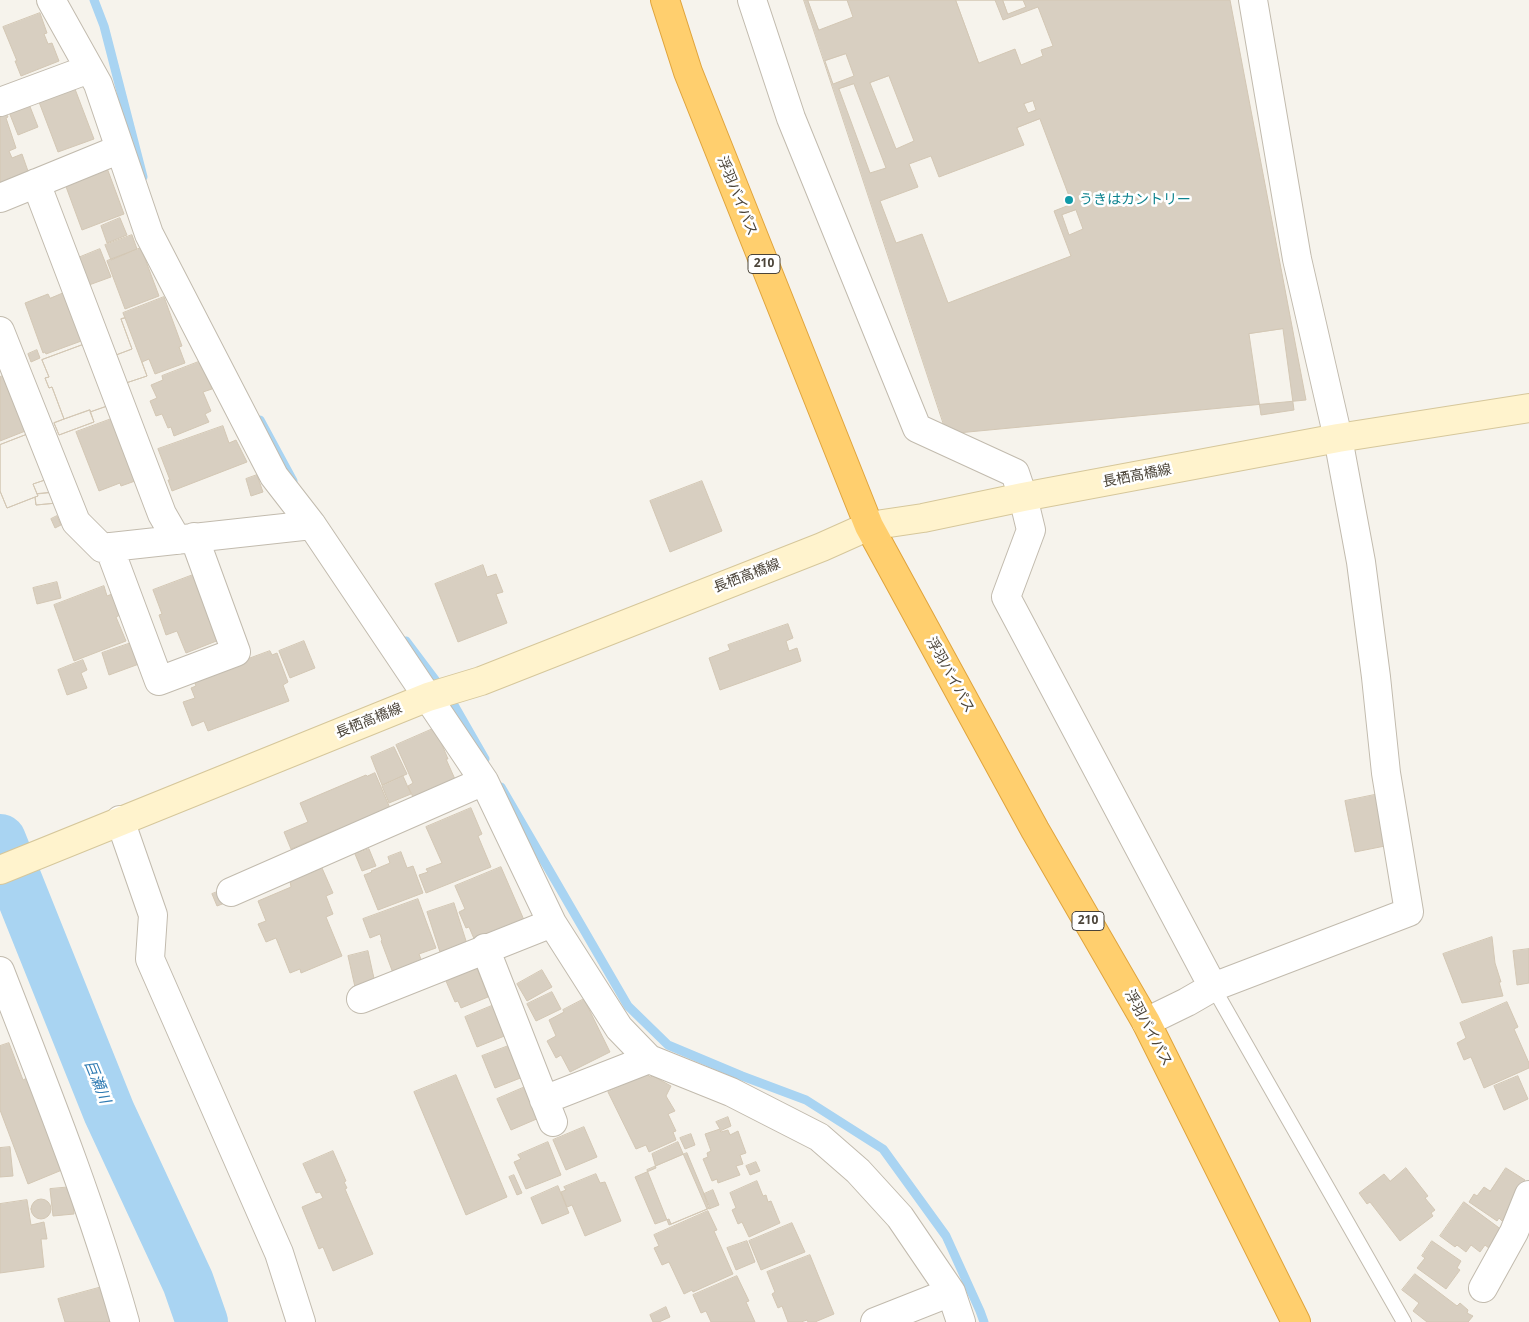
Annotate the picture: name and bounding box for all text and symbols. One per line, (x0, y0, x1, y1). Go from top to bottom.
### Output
street label: 浮羽バイパス (713, 154, 761, 238)
place label: うきはカントリー (1079, 192, 1191, 208)
marker: うきはカントリー (1063, 194, 1075, 206)
road number: 210 (748, 254, 780, 274)
street label: 長栖高橋線 (1101, 461, 1173, 491)
street label: 長栖高橋線 (711, 556, 783, 596)
street label: 浮羽バイパス (922, 634, 978, 716)
street label: 長栖高橋線 (333, 700, 405, 742)
road number: 210 (1072, 911, 1104, 930)
street label: 浮羽バイパス (1121, 987, 1175, 1069)
water label: 巨瀬川 (80, 1058, 114, 1106)

